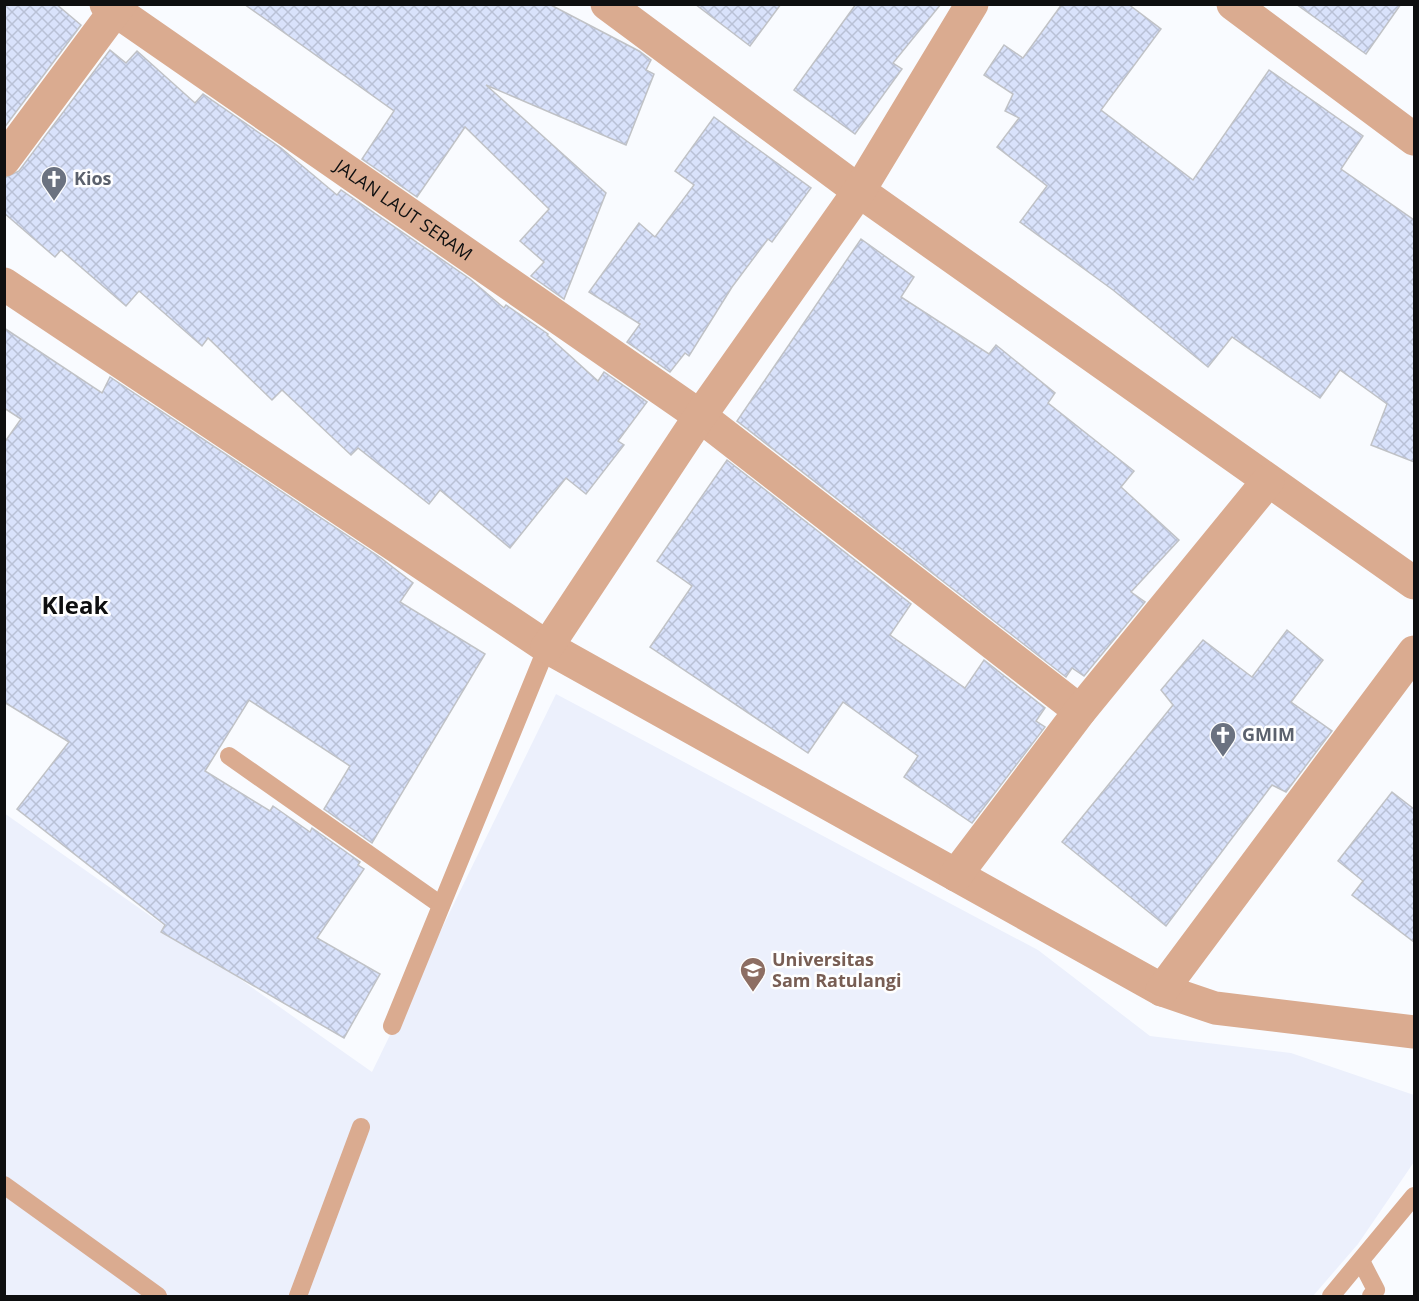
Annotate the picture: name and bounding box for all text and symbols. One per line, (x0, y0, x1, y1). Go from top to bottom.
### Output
street label: JALAN LAUT SERAM (329, 152, 478, 266)
church icon: Kios (39, 164, 69, 202)
place label: Kios (74, 166, 112, 190)
district label: Kleak (42, 588, 109, 621)
church icon: GMIM (1208, 720, 1238, 758)
place label: GMIM (1242, 722, 1295, 746)
place label: Universitas Sam Ratulangi (772, 947, 901, 992)
school or university icon: Universitas Sam Ratulangi (738, 955, 768, 993)

